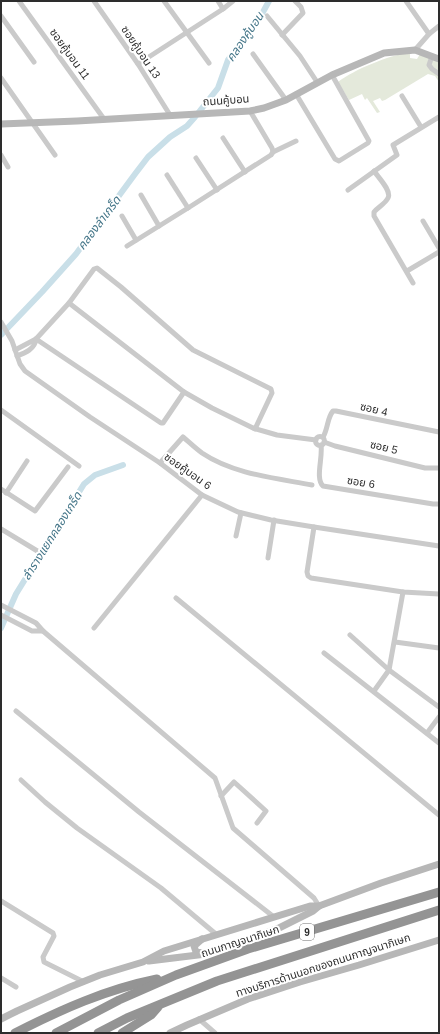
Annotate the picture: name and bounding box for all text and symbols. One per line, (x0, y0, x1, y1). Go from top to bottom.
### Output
water label: คลองคู้บอน (223, 9, 268, 65)
street label: ซอยคู้บอน 13 (118, 23, 163, 81)
street label: ซอยคู้บอน 11 (47, 26, 92, 82)
street label: ถนนคู้บอน (202, 92, 250, 109)
water label: คลองลำเกร็ด (74, 193, 124, 252)
street label: ซอย 4 (359, 400, 389, 418)
street label: ซอย 5 (369, 438, 399, 456)
street label: ซอยคู้บอน 6 (162, 450, 214, 492)
street label: ซอย 6 (346, 474, 376, 490)
water label: ลำรางแยกคลองเกร็ด (19, 489, 85, 583)
street label: ถนนกาญจนาภิเษก (199, 923, 281, 959)
road number: 9 (300, 924, 314, 940)
street label: ทางบริการด้านนอกของถนนกาญจนาภิเษก (234, 931, 412, 999)

